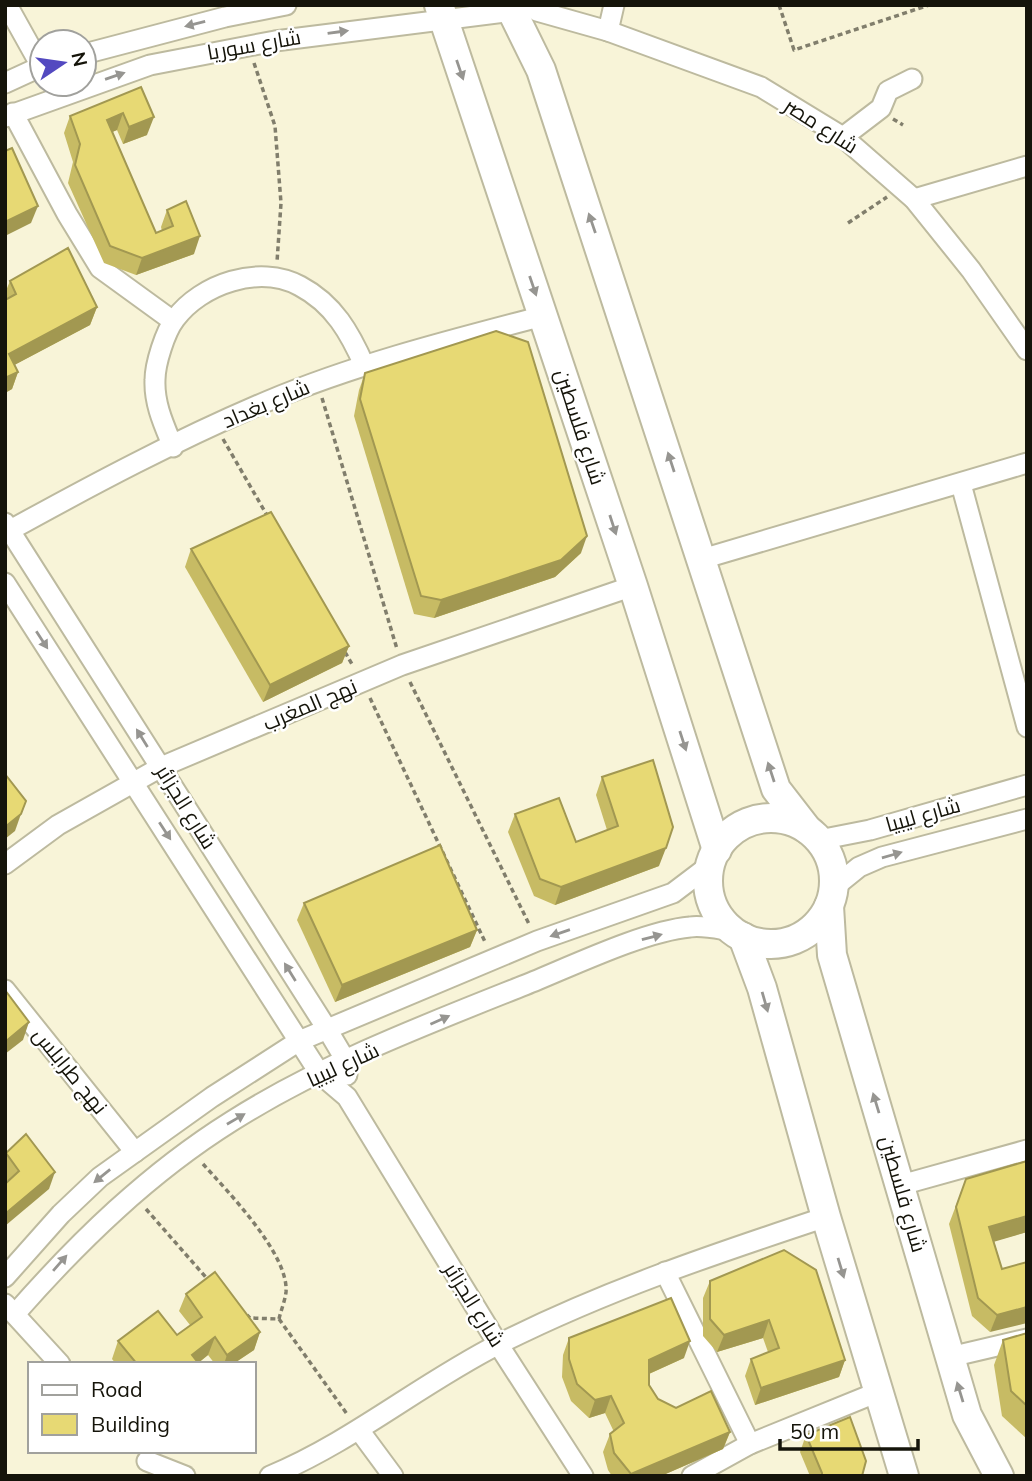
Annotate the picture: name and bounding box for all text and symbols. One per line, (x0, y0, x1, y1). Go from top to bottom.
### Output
one-way arrow (184, 19, 206, 30)
street label: شارع سوريا (205, 23, 303, 67)
one-way arrow (327, 27, 349, 38)
north arrow (28, 28, 98, 98)
text: N (66, 49, 93, 69)
one-way arrow (455, 60, 466, 81)
one-way arrow (105, 70, 126, 81)
street label: شارع مصر (778, 91, 863, 160)
one-way arrow (586, 212, 597, 233)
one-way arrow (528, 275, 539, 296)
street label: شارع فلسطين (548, 366, 612, 488)
street label: شارع بغداد (218, 373, 314, 435)
one-way arrow (665, 452, 675, 473)
one-way arrow (608, 515, 618, 536)
one-way arrow (36, 630, 49, 650)
street label: نهج المغرب (259, 673, 361, 737)
one-way arrow (136, 729, 149, 748)
one-way arrow (678, 731, 689, 752)
street label: شارع الجزائر (149, 759, 223, 854)
one-way arrow (765, 761, 776, 782)
street label: شارع ليبيا (882, 791, 964, 839)
one-way arrow (159, 822, 172, 841)
one-way arrow (881, 849, 903, 860)
one-way arrow (550, 928, 571, 939)
one-way arrow (641, 931, 663, 942)
one-way arrow (284, 962, 297, 981)
one-way arrow (761, 991, 771, 1012)
one-way arrow (430, 1015, 451, 1026)
street label: نهج طرابلس (26, 1022, 114, 1120)
street label: شارع ليبيا (302, 1036, 384, 1094)
one-way arrow (871, 1092, 881, 1113)
one-way arrow (226, 1113, 245, 1126)
street label: شارع فلسطين (873, 1132, 933, 1256)
one-way arrow (94, 1169, 112, 1184)
one-way arrow (52, 1254, 67, 1271)
street label: شارع الجزائر (437, 1257, 511, 1352)
one-way arrow (836, 1257, 846, 1278)
legend (28, 1362, 256, 1453)
text: Road (91, 1376, 142, 1402)
one-way arrow (955, 1381, 965, 1402)
scale bar (780, 1408, 918, 1452)
text: Building (91, 1411, 170, 1437)
text: 50 m (790, 1418, 839, 1444)

